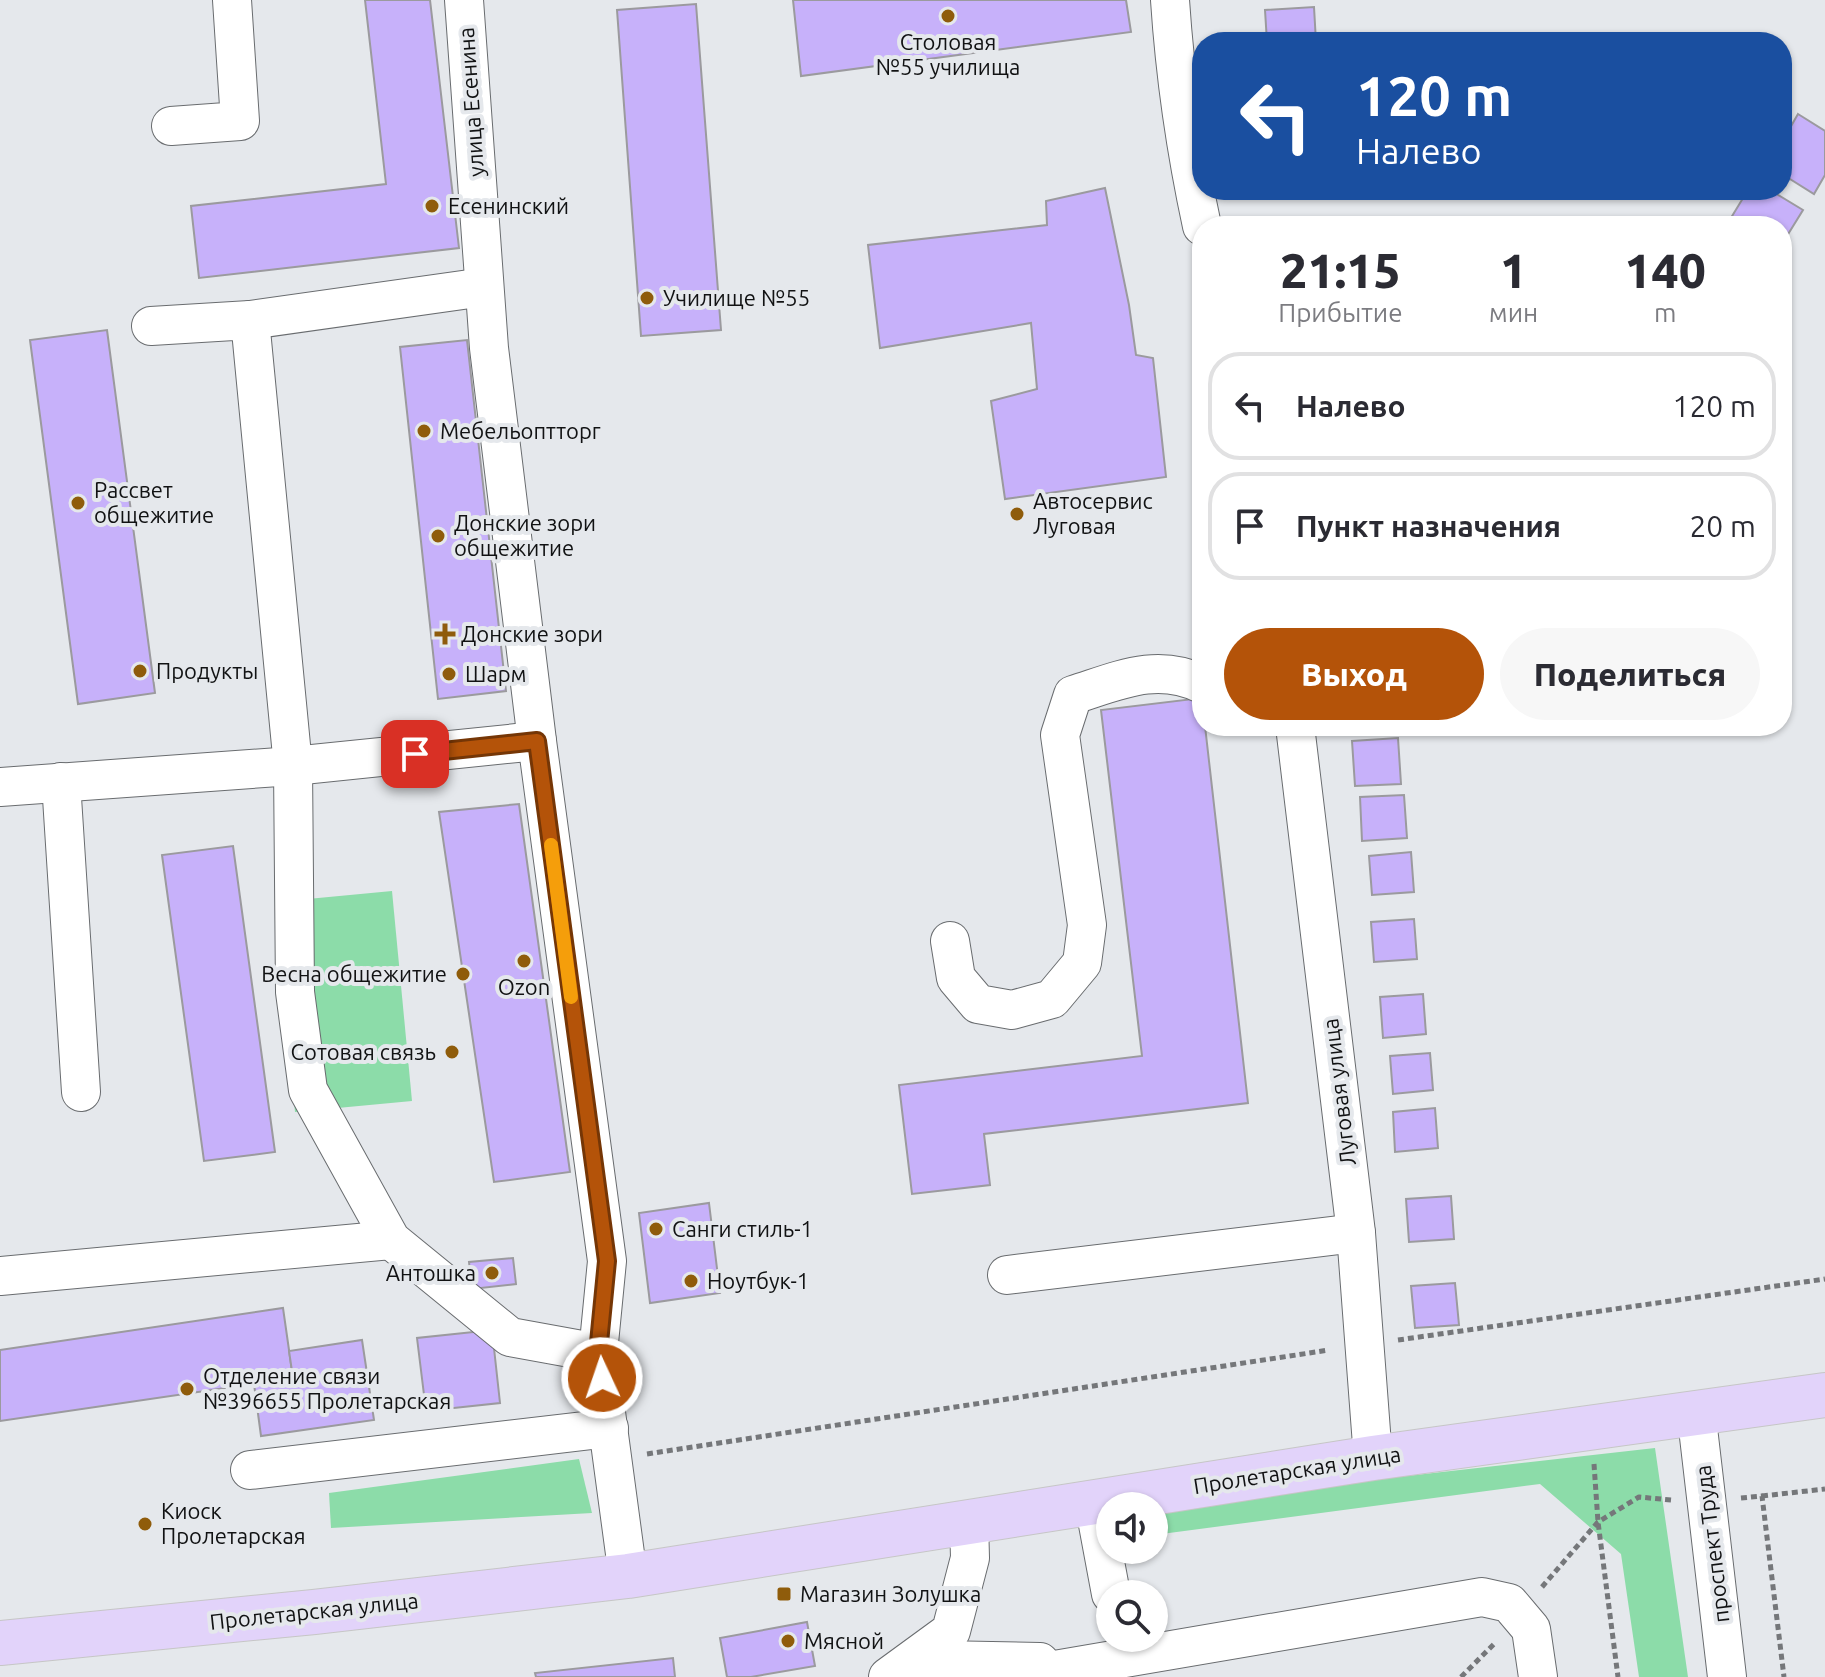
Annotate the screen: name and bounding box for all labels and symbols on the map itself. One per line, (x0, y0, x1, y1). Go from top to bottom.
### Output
marker: Столовая №55 училища (939, 7, 957, 25)
street label: улица Есенина (453, 26, 488, 178)
place label: Столовая №55 училища (876, 29, 1020, 79)
place label: Есенинский (448, 193, 569, 218)
marker: Есенинский (423, 197, 441, 215)
place label: Училище №55 (663, 285, 810, 310)
marker: Училище №55 (638, 289, 656, 307)
place label: Мебельоптторг (440, 418, 601, 443)
marker: Мебельоптторг (415, 422, 433, 440)
place label: Рассвет общежитие (94, 477, 214, 527)
place label: Автосервис Луговая (1033, 488, 1153, 538)
marker: Рассвет общежитие (69, 494, 87, 512)
marker: Автосервис Луговая (1008, 505, 1026, 523)
place label: Донские зори общежитие (454, 510, 596, 560)
marker: Донские зори общежитие (429, 527, 447, 545)
place label: Донские зори (461, 621, 603, 646)
marker: Донские зори (436, 625, 454, 643)
place label: Продукты (156, 658, 258, 683)
place label: Шарм (465, 661, 527, 686)
marker: Продукты (131, 662, 149, 680)
marker: Шарм (440, 665, 458, 683)
pin (381, 720, 449, 788)
marker: Ozon (515, 952, 533, 970)
place label: Весна общежитие (261, 961, 447, 986)
marker: Весна общежитие (454, 965, 472, 983)
place label: Ozon (498, 974, 550, 999)
street label: Луговая улица (1317, 1017, 1360, 1167)
place label: Сотовая связь (291, 1039, 436, 1064)
marker: Сотовая связь (443, 1043, 461, 1061)
place label: Санги стиль-1 (672, 1216, 813, 1241)
marker: Санги стиль-1 (647, 1220, 665, 1238)
place label: Антошка (386, 1260, 476, 1285)
marker: Антошка (483, 1264, 501, 1282)
place label: Ноутбук-1 (707, 1268, 809, 1293)
marker: Ноутбук-1 (682, 1272, 700, 1290)
position arrow (560, 1336, 644, 1420)
place label: Отделение связи №396655 Пролетарская (203, 1363, 451, 1413)
marker: Отделение связи №396655 Пролетарская (178, 1380, 196, 1398)
street label: Пролетарская улица (1191, 1441, 1402, 1498)
street label: проспект Труда (1689, 1464, 1734, 1624)
place label: Киоск Пролетарская (161, 1498, 306, 1548)
marker: Киоск Пролетарская (136, 1515, 154, 1533)
place label: Магазин Золушка (800, 1581, 981, 1606)
marker: Магазин Золушка (775, 1585, 793, 1603)
street label: Пролетарская улица (208, 1587, 420, 1634)
place label: Мясной (804, 1628, 884, 1653)
marker: Мясной (779, 1632, 797, 1650)

